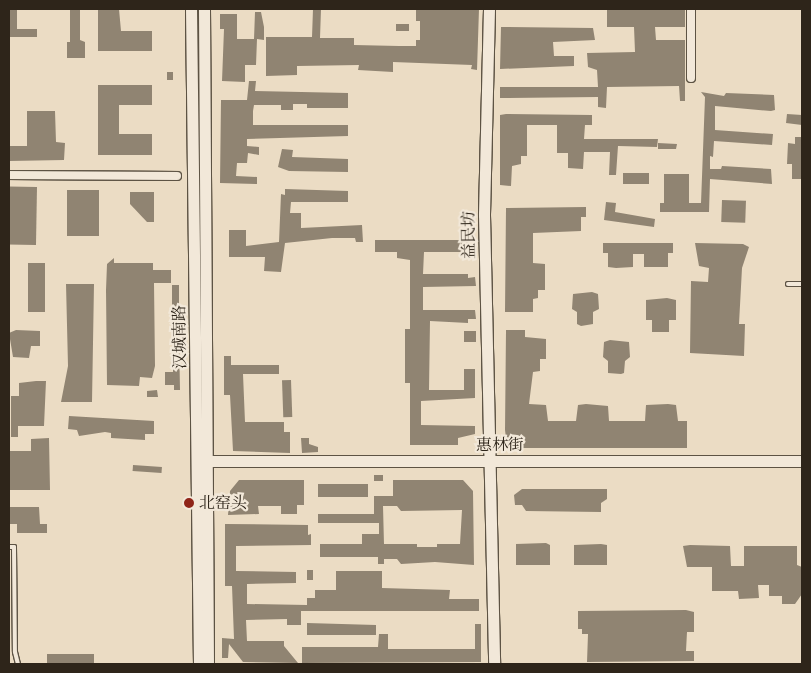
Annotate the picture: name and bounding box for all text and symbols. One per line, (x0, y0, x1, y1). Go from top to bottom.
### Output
street label: 益民坊 (459, 211, 479, 259)
street label: 汉城南路 (170, 305, 190, 369)
street label: 惠林街 (476, 435, 524, 455)
place label: 北窑头 (199, 493, 247, 513)
marker: 北窑头 (183, 497, 195, 509)

